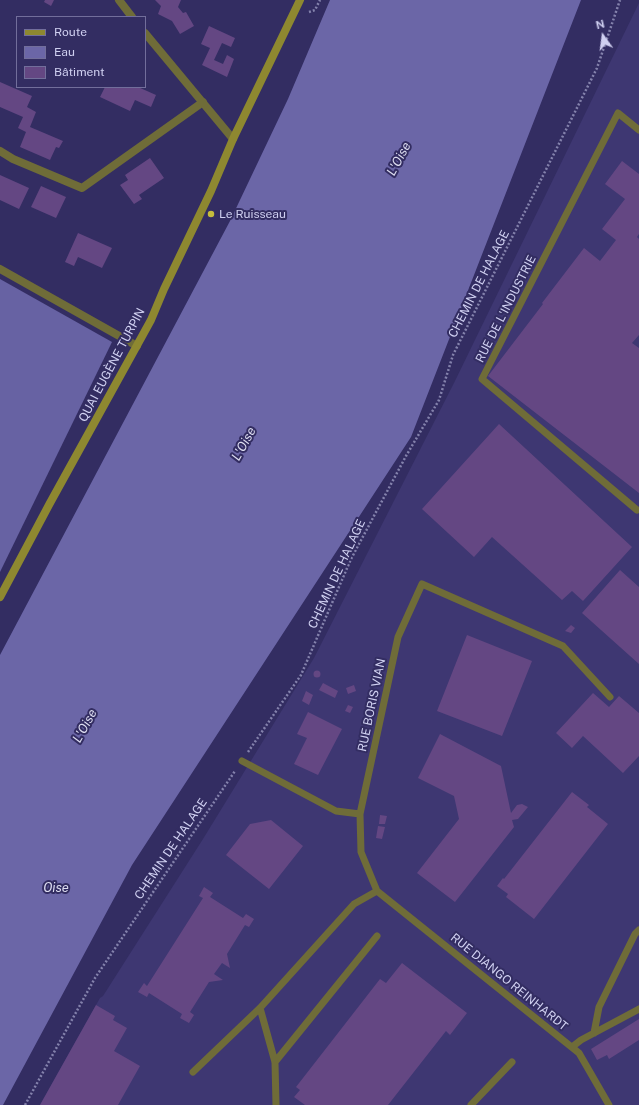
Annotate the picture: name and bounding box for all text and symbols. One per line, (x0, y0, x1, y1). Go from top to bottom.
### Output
legend (16, 16, 146, 88)
north arrow (583, 16, 623, 56)
text: N (594, 17, 606, 31)
text: Route (54, 25, 87, 39)
text: Eau (54, 45, 75, 59)
text: Bâtiment (54, 65, 105, 79)
water label: L'Oise (384, 139, 414, 179)
place label: Le Ruisseau (219, 207, 286, 221)
marker: Le Ruisseau (206, 209, 216, 219)
street label: CHEMIN DE HALAGE (446, 228, 512, 340)
street label: RUE DE L'INDUSTRIE (473, 253, 539, 365)
street label: QUAI EUGÈNE TURPIN (76, 306, 148, 424)
water label: L'Oise (228, 424, 260, 464)
street label: CHEMIN DE HALAGE (305, 517, 369, 631)
street label: RUE BORIS VIAN (355, 657, 389, 753)
water label: L'Oise (69, 706, 101, 746)
street label: CHEMIN DE HALAGE (132, 796, 210, 902)
water label: Oise (43, 880, 69, 896)
street label: RUE DJANGO REINHARDT (448, 930, 570, 1034)

